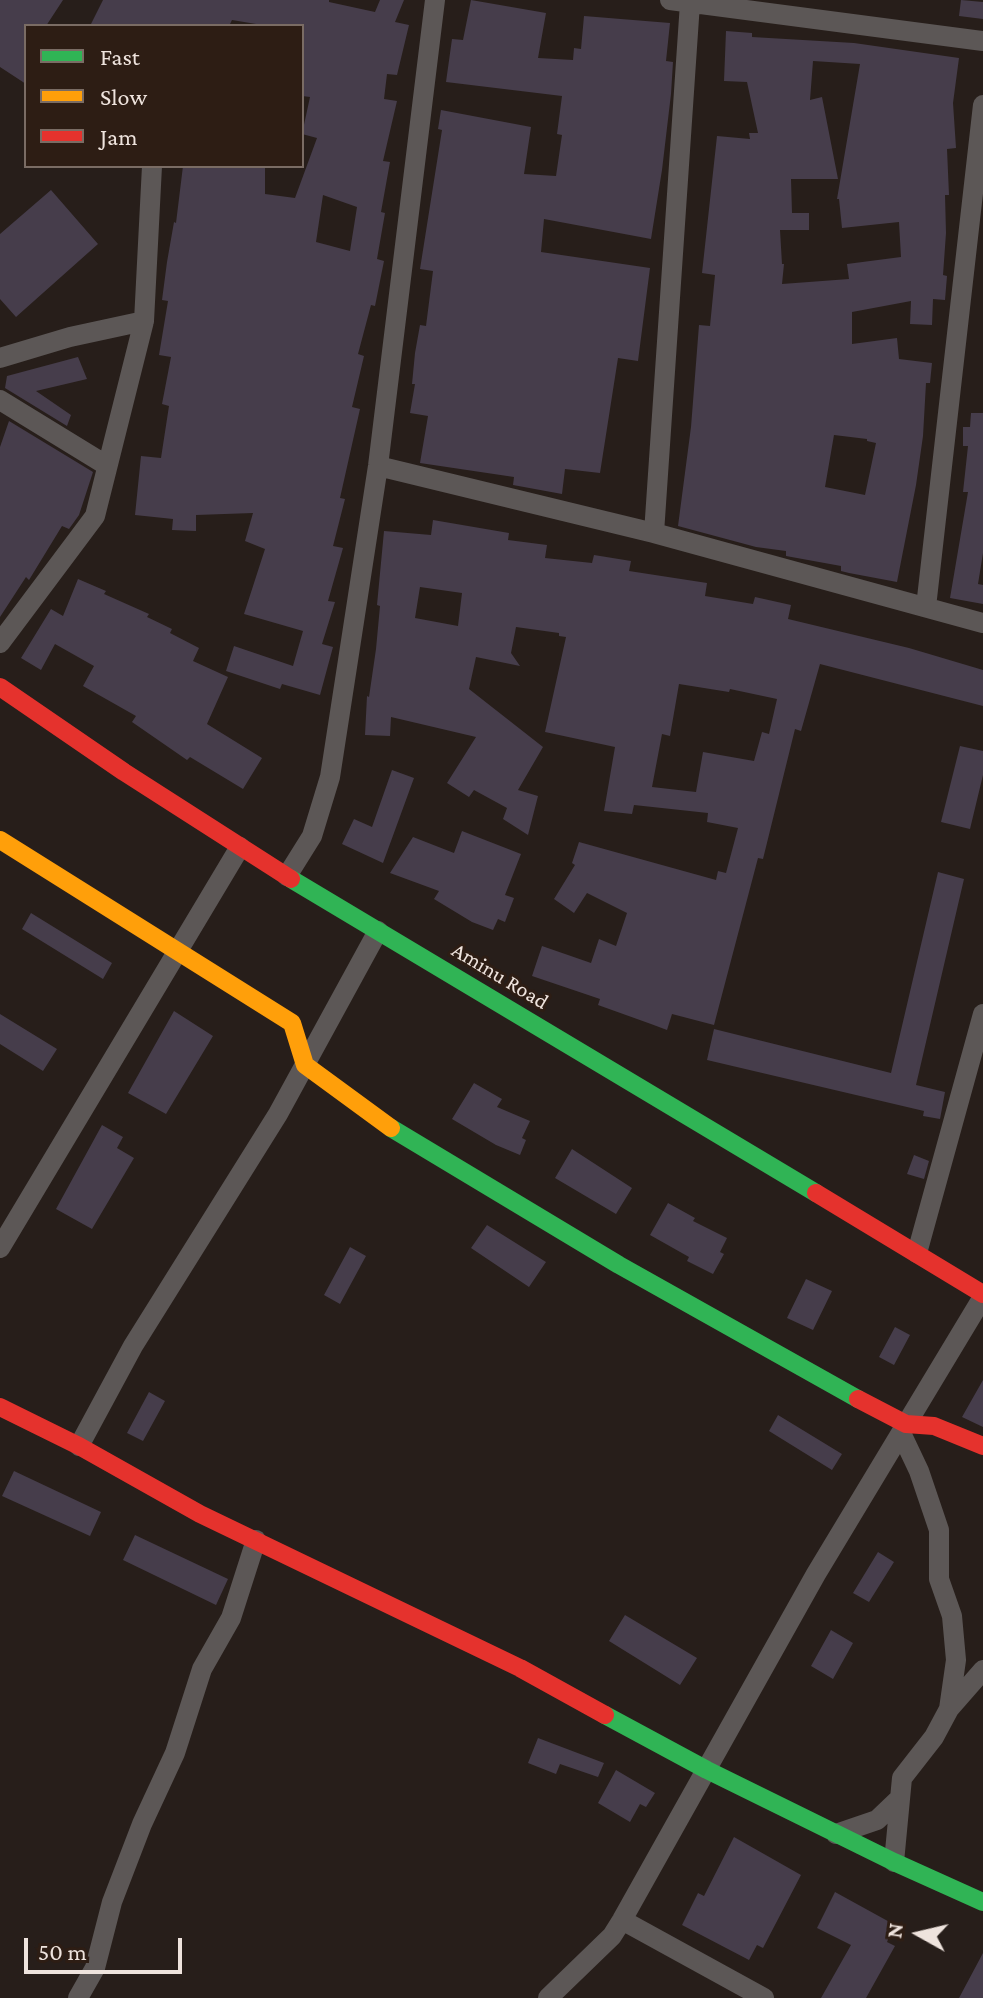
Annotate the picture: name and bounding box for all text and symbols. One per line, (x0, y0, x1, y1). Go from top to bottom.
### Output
legend (24, 24, 304, 168)
text: Fast (100, 43, 140, 70)
text: Slow (100, 83, 147, 110)
text: Jam (100, 123, 138, 150)
street label: Aminu Road (447, 937, 553, 1015)
north arrow (879, 1894, 959, 1974)
text: N (881, 1921, 908, 1940)
scale bar (28, 1922, 186, 1972)
text: 50 m (38, 1938, 87, 1965)

